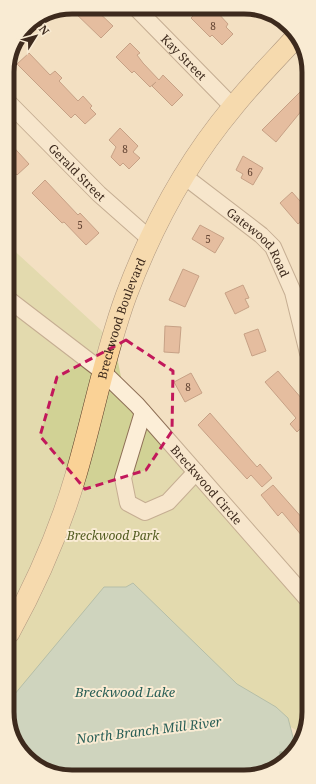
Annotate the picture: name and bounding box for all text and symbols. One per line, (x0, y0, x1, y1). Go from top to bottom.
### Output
north arrow (16, 16, 56, 56)
house number: 8 (210, 19, 216, 33)
text: N (36, 22, 53, 38)
street label: Kay Street (158, 30, 210, 84)
street label: Gerald Street (45, 139, 110, 205)
house number: 8 (122, 142, 128, 156)
house number: 6 (247, 165, 253, 179)
street label: Gatewood Road (223, 203, 294, 280)
house number: 5 (77, 218, 83, 232)
house number: 5 (205, 232, 211, 246)
street label: Breckwood Boulevard (93, 254, 149, 381)
house number: 8 (185, 380, 191, 394)
street label: Breckwood Circle (167, 441, 246, 528)
park label: Breckwood Park (66, 527, 160, 544)
water label: Breckwood Lake (74, 683, 176, 701)
water label: North Branch Mill River (74, 712, 223, 748)

